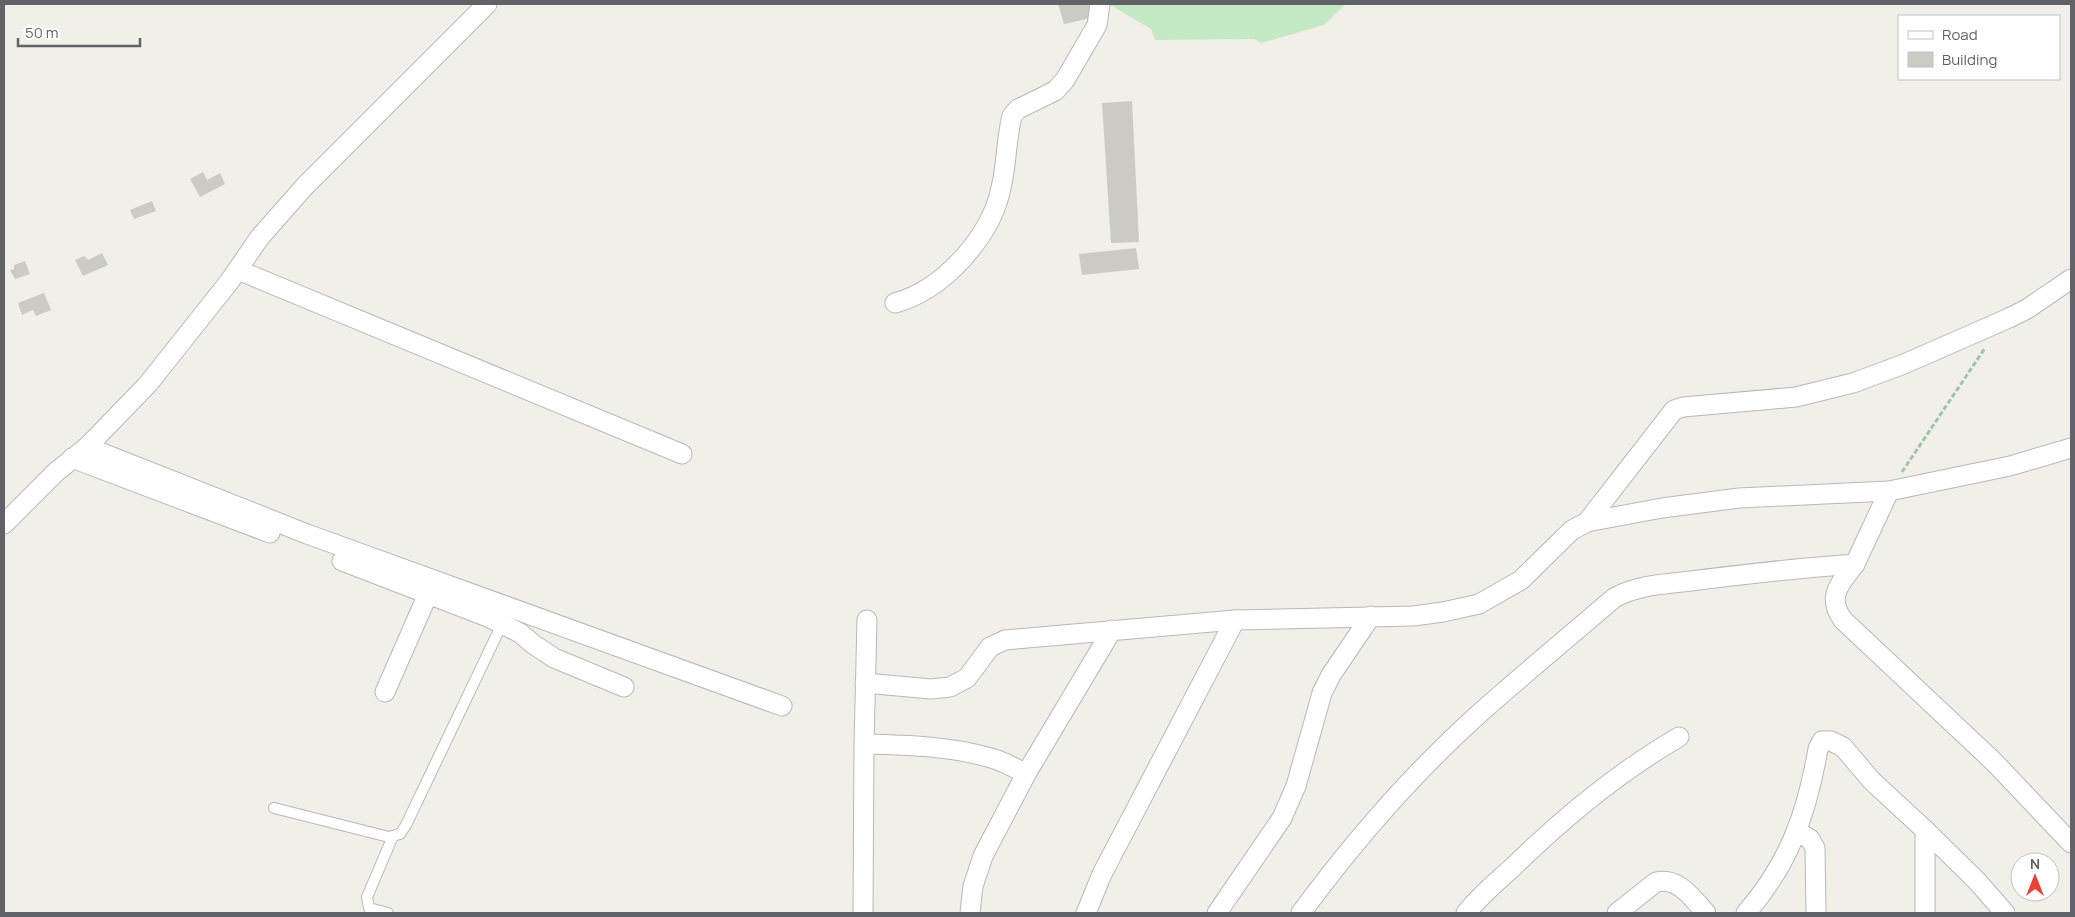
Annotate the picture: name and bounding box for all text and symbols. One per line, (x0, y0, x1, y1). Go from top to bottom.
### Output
scale bar (18, 15, 140, 47)
legend (1898, 15, 2060, 80)
text: 50 m (25, 22, 59, 43)
text: Road (1942, 24, 1978, 45)
text: Building (1942, 49, 1997, 70)
north arrow (2010, 852, 2060, 902)
text: N (2030, 854, 2040, 873)

